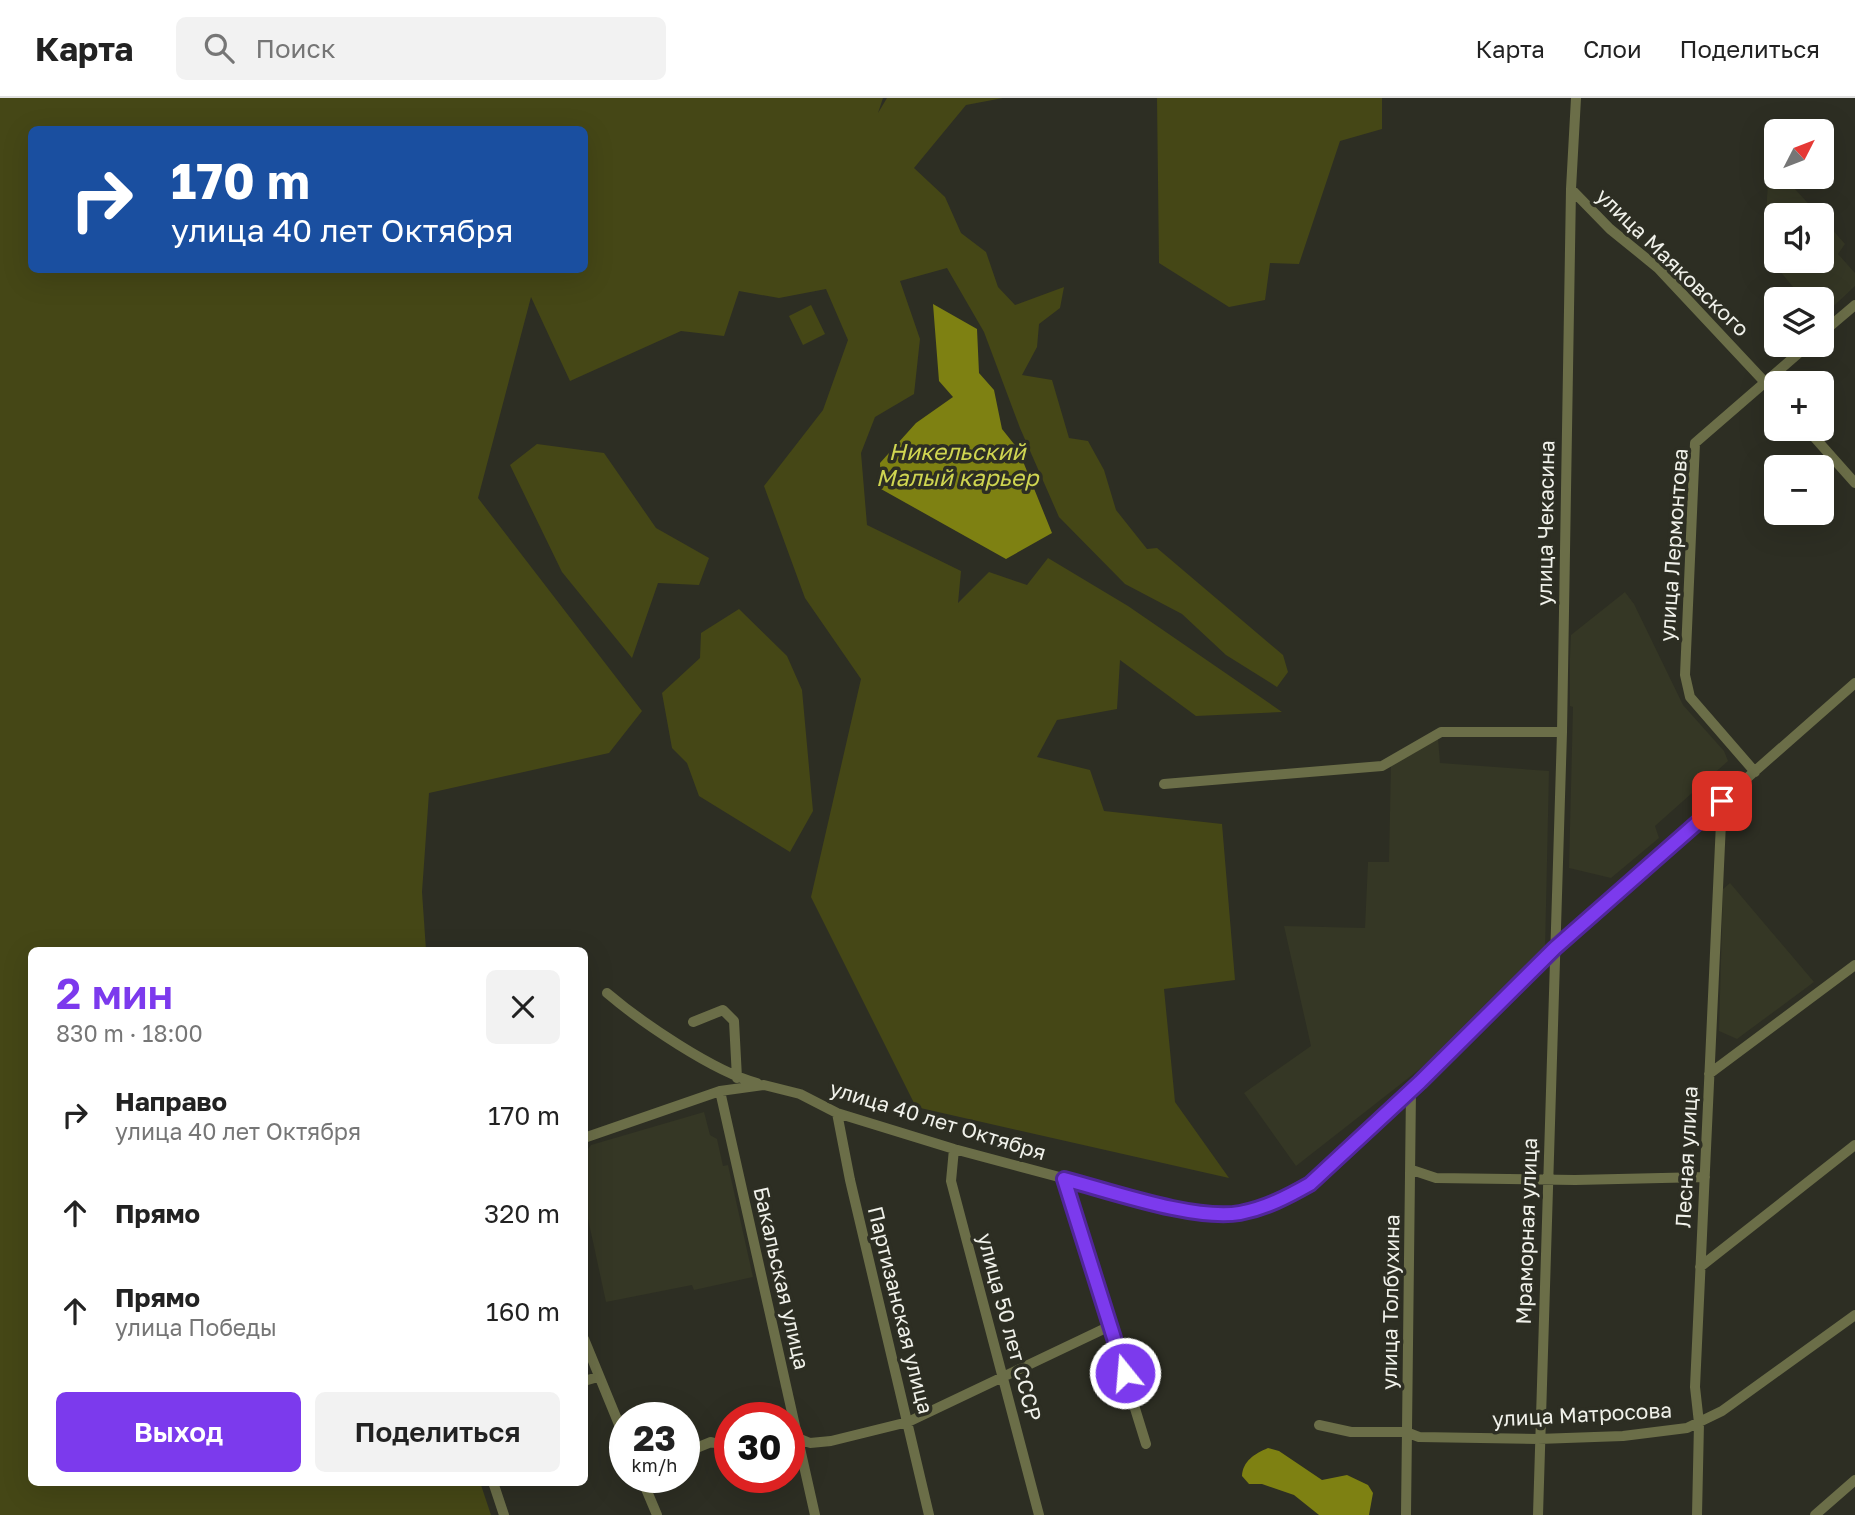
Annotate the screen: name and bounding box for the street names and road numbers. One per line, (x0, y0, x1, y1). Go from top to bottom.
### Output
street label: улица Маяковского (1591, 182, 1755, 342)
street label: улица Чекасина (1531, 440, 1559, 606)
street label: улица Лермонтова (1653, 447, 1693, 643)
street label: улица 40 лет Октября (827, 1075, 1049, 1165)
street label: Лесная улица (1669, 1085, 1703, 1229)
street label: Мраморная улица (1510, 1137, 1542, 1325)
street label: Бакальская улица (748, 1184, 816, 1372)
street label: Партизанская улица (863, 1203, 939, 1417)
street label: улица Толбухина (1375, 1214, 1405, 1390)
street label: улица 50 лет СССР (972, 1230, 1048, 1424)
street label: улица Матросова (1491, 1396, 1673, 1432)

